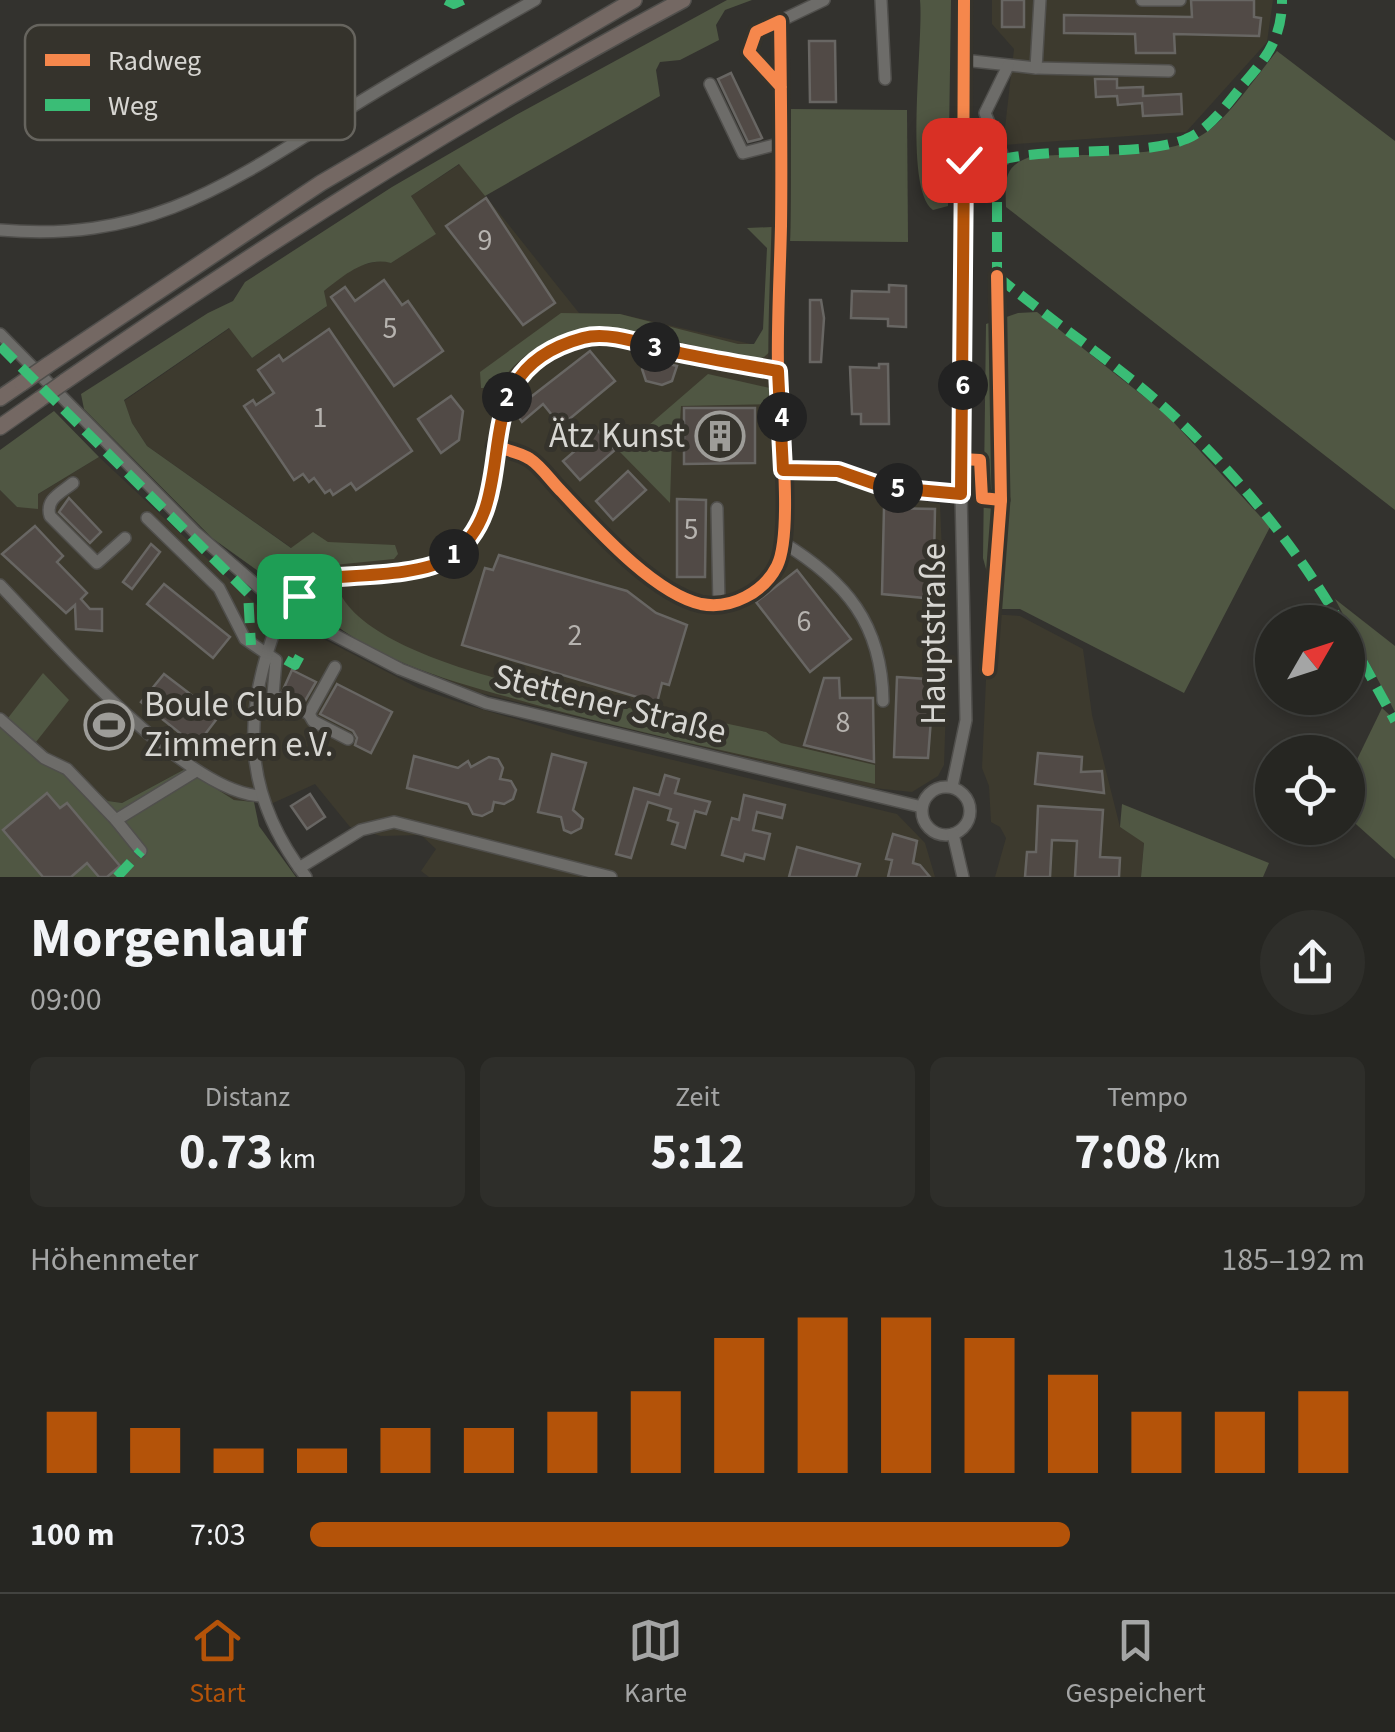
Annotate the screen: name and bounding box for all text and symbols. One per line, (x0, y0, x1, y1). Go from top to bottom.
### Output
legend (25, 25, 355, 140)
text: Radweg (108, 41, 201, 81)
text: Weg (108, 86, 158, 126)
pin (922, 118, 1007, 203)
icon: check (937, 133, 992, 188)
house number: 9 (478, 219, 492, 262)
house number: 5 (383, 307, 397, 350)
pin: 3 (630, 322, 680, 372)
text: 3 (648, 327, 662, 367)
pin: 6 (938, 360, 988, 410)
text: 6 (956, 365, 970, 405)
pin: 2 (482, 372, 532, 422)
text: 2 (500, 377, 514, 417)
pin: 4 (757, 392, 807, 442)
house number: 1 (313, 396, 327, 439)
text: 4 (775, 397, 789, 437)
building icon: Ätz Kunst (694, 410, 746, 462)
place label: Ätz Kunst (549, 411, 685, 461)
pin: 5 (873, 463, 923, 513)
text: 5 (891, 468, 905, 508)
house number: 5 (684, 508, 698, 551)
pin: 1 (429, 529, 479, 579)
text: 1 (447, 534, 461, 574)
street label: Hauptstraße (909, 543, 959, 725)
pin (257, 554, 342, 639)
icon: arrive (272, 569, 327, 624)
house number: 6 (797, 600, 811, 643)
north arrow (1255, 605, 1365, 715)
map controls (1255, 605, 1365, 845)
house number: 2 (568, 614, 582, 657)
street label: Stettener Straße (489, 651, 731, 757)
place label: Boule Club Zimmern e.V. (144, 680, 333, 770)
sports icon: Boule Club Zimmern e.V. (83, 699, 135, 751)
house number: 8 (836, 701, 850, 744)
button: locate (1255, 735, 1365, 845)
text: Morgenlauf (30, 900, 307, 978)
button: share (1260, 910, 1365, 1015)
text: 09:00 (30, 977, 102, 1023)
text: Distanz (205, 1077, 290, 1117)
text: Zeit (675, 1077, 720, 1117)
text: Tempo (1107, 1077, 1188, 1117)
text: 0.73 (179, 1117, 273, 1188)
text: 5:12 (650, 1117, 745, 1188)
text: 7:08 (1074, 1117, 1168, 1188)
text: km (273, 1139, 316, 1179)
text: /km (1168, 1139, 1221, 1179)
text: Höhenmeter (30, 1237, 198, 1283)
text: 185–192 m (1221, 1237, 1365, 1283)
text: 100 m (30, 1512, 115, 1558)
text: 7:03 (190, 1512, 246, 1558)
tab: Start (189, 1613, 246, 1713)
tab: Karte (624, 1613, 687, 1713)
tab: Gespeichert (1065, 1613, 1206, 1713)

